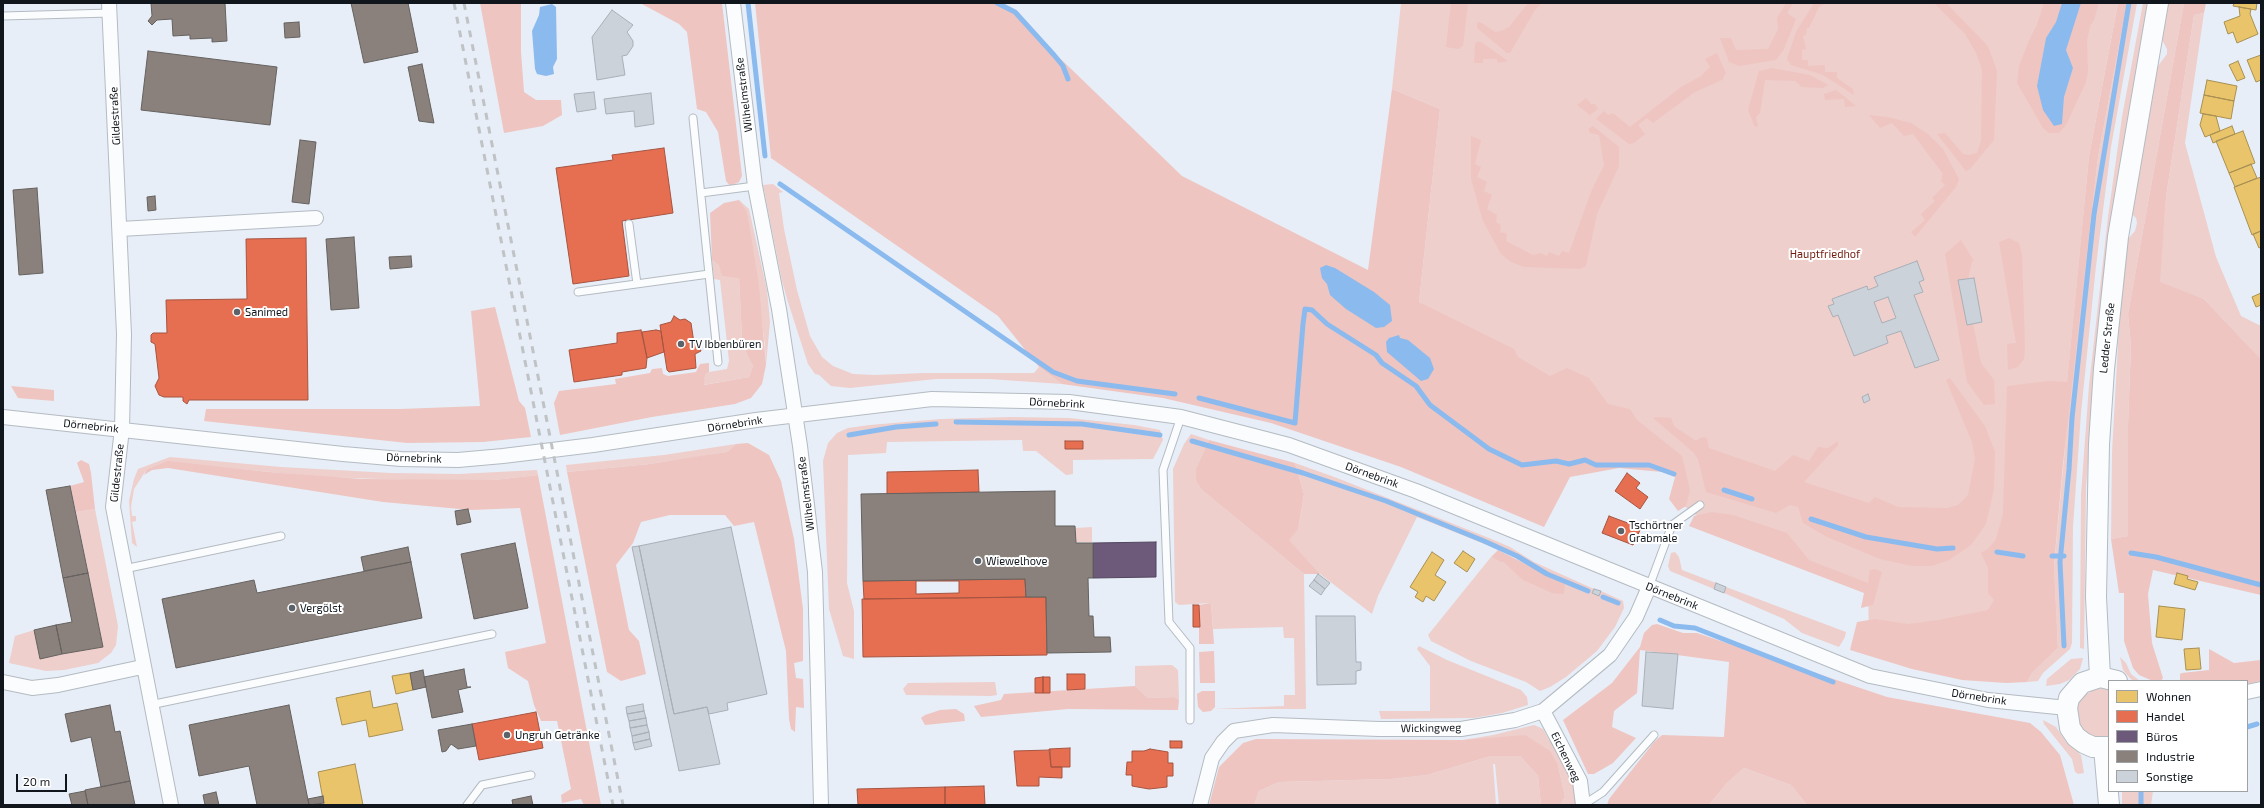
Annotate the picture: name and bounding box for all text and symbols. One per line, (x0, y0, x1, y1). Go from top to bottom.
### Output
street label: Wilhelmstraße (733, 57, 755, 133)
street label: Gildestraße (107, 86, 123, 146)
park label: Hauptfriedhof (1790, 247, 1860, 261)
street label: Ledder Straße (2097, 302, 2117, 374)
place label: Sanimed (245, 305, 288, 319)
marker: Sanimed (232, 307, 242, 317)
place label: TV Ibbenbüren (689, 337, 761, 351)
marker: TV Ibbenbüren (676, 339, 686, 349)
street label: Dörnebrink (1029, 395, 1085, 411)
street label: Dörnebrink (706, 413, 764, 435)
street label: Dörnebrink (63, 417, 119, 435)
street label: Gildestraße (107, 443, 127, 503)
street label: Dörnebrink (386, 450, 442, 466)
street label: Wilhelmstraße (795, 456, 817, 532)
street label: Dörnebrink (1344, 459, 1400, 491)
place label: Tschörtner Grabmale (1629, 518, 1683, 544)
marker: Tschörtner Grabmale (1616, 526, 1626, 536)
place label: Wiewelhove (986, 554, 1048, 568)
marker: Wiewelhove (973, 556, 983, 566)
street label: Dörnebrink (1644, 579, 1700, 613)
place label: Vergölst (300, 601, 342, 615)
marker: Vergölst (287, 603, 297, 613)
legend (2108, 680, 2248, 792)
street label: Dörnebrink (1950, 686, 2008, 708)
text: Wohnen (2146, 689, 2191, 703)
text: Handel (2146, 709, 2184, 723)
street label: Wickingweg (1401, 721, 1461, 735)
place label: Ungruh Getränke (515, 728, 600, 742)
text: Büros (2146, 729, 2178, 743)
marker: Ungruh Getränke (502, 730, 512, 740)
street label: Eichenweg (1548, 730, 1584, 784)
text: Industrie (2146, 749, 2195, 763)
scale bar (18, 766, 69, 792)
text: Sonstige (2146, 769, 2193, 783)
text: 20 m (23, 774, 50, 788)

